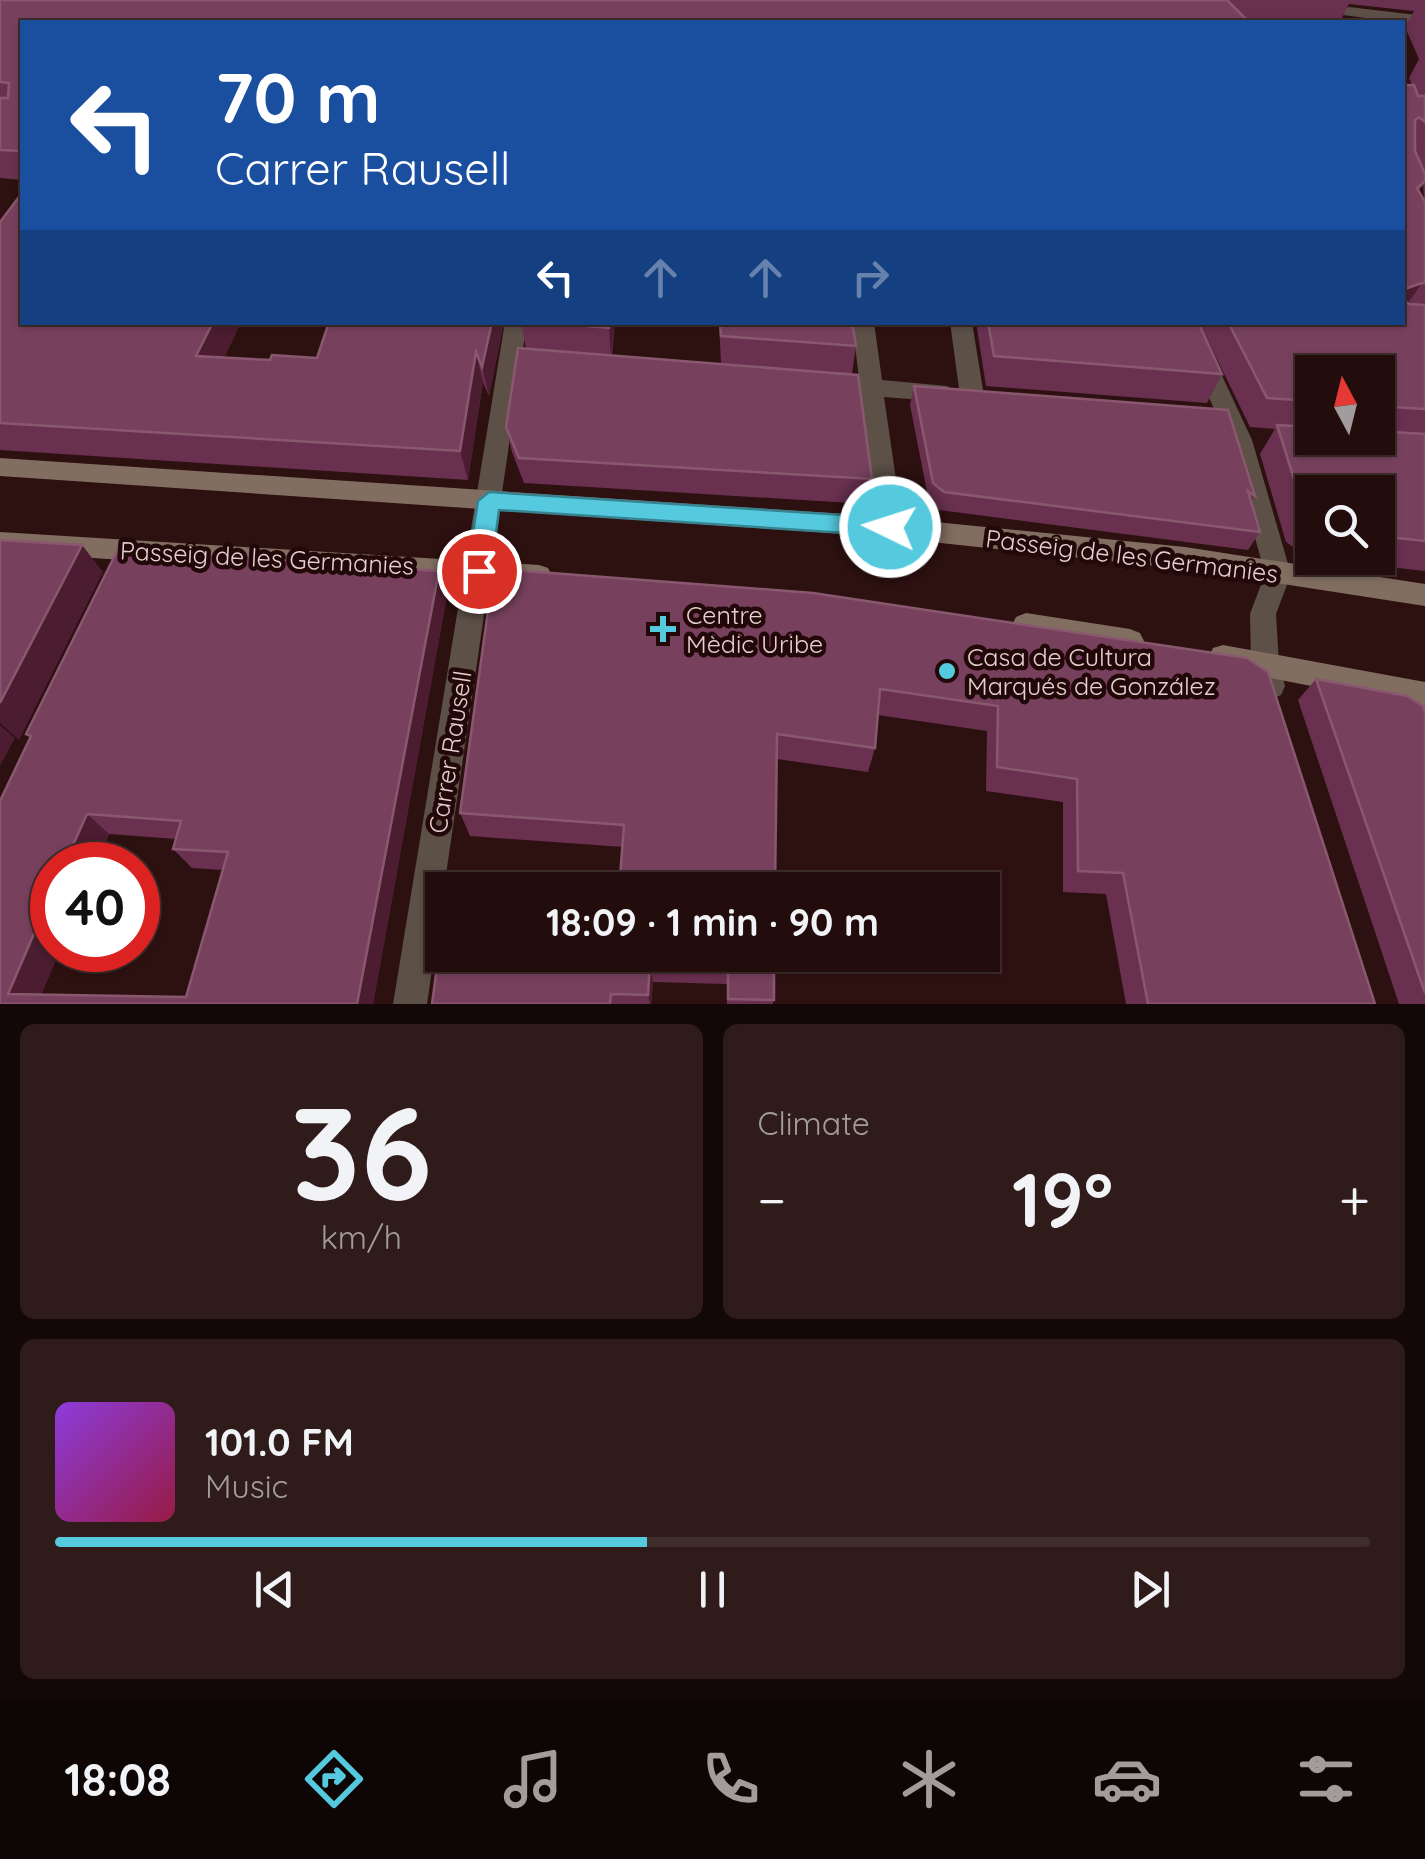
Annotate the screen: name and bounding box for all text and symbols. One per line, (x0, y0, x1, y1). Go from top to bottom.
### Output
text: 70 m (215, 53, 381, 141)
icon: left (50, 60, 180, 190)
text: Carrer Rausell (215, 140, 510, 196)
icon: left (528, 250, 583, 305)
icon: ahead (633, 250, 688, 305)
icon: ahead (738, 250, 793, 305)
icon: right (843, 250, 898, 305)
north arrow (1295, 355, 1395, 455)
map controls (1295, 355, 1395, 575)
position arrow (838, 475, 942, 579)
button: search (1295, 475, 1395, 575)
street label: Passeig de les Germanies (984, 522, 1280, 589)
pin (437, 529, 522, 614)
street label: Passeig de les Germanies (119, 534, 415, 581)
icon: arrive (452, 544, 507, 599)
place label: Centre Mèdic Uribe (686, 599, 823, 659)
marker: Centre Mèdic Uribe (650, 616, 676, 642)
place label: Casa de Cultura Marqués de González (967, 641, 1216, 701)
marker: Casa de Cultura Marqués de González (936, 660, 958, 682)
street label: Carrer Rausell (421, 668, 478, 835)
speed limit sign: 40 (30, 842, 160, 972)
text: 18:09 · 1 min · 90 m (546, 898, 879, 946)
text: 36 (290, 1070, 432, 1233)
text: Climate (758, 1103, 870, 1143)
text: 19° (1012, 1152, 1113, 1246)
text: − (758, 1165, 786, 1234)
text: + (1339, 1165, 1370, 1234)
text: km/h (321, 1217, 402, 1257)
text: 101.0 FM (205, 1418, 354, 1466)
text: Music (205, 1466, 288, 1506)
icon: previous (247, 1562, 302, 1617)
icon: pause (685, 1562, 740, 1617)
icon: next (1123, 1562, 1178, 1617)
icon: directions (299, 1744, 369, 1814)
icon: music (498, 1744, 568, 1814)
icon: phone (696, 1744, 766, 1814)
icon: climate (894, 1744, 964, 1814)
icon: car (1092, 1744, 1162, 1814)
icon: filters (1291, 1744, 1361, 1814)
text: 18:08 (64, 1751, 171, 1807)

